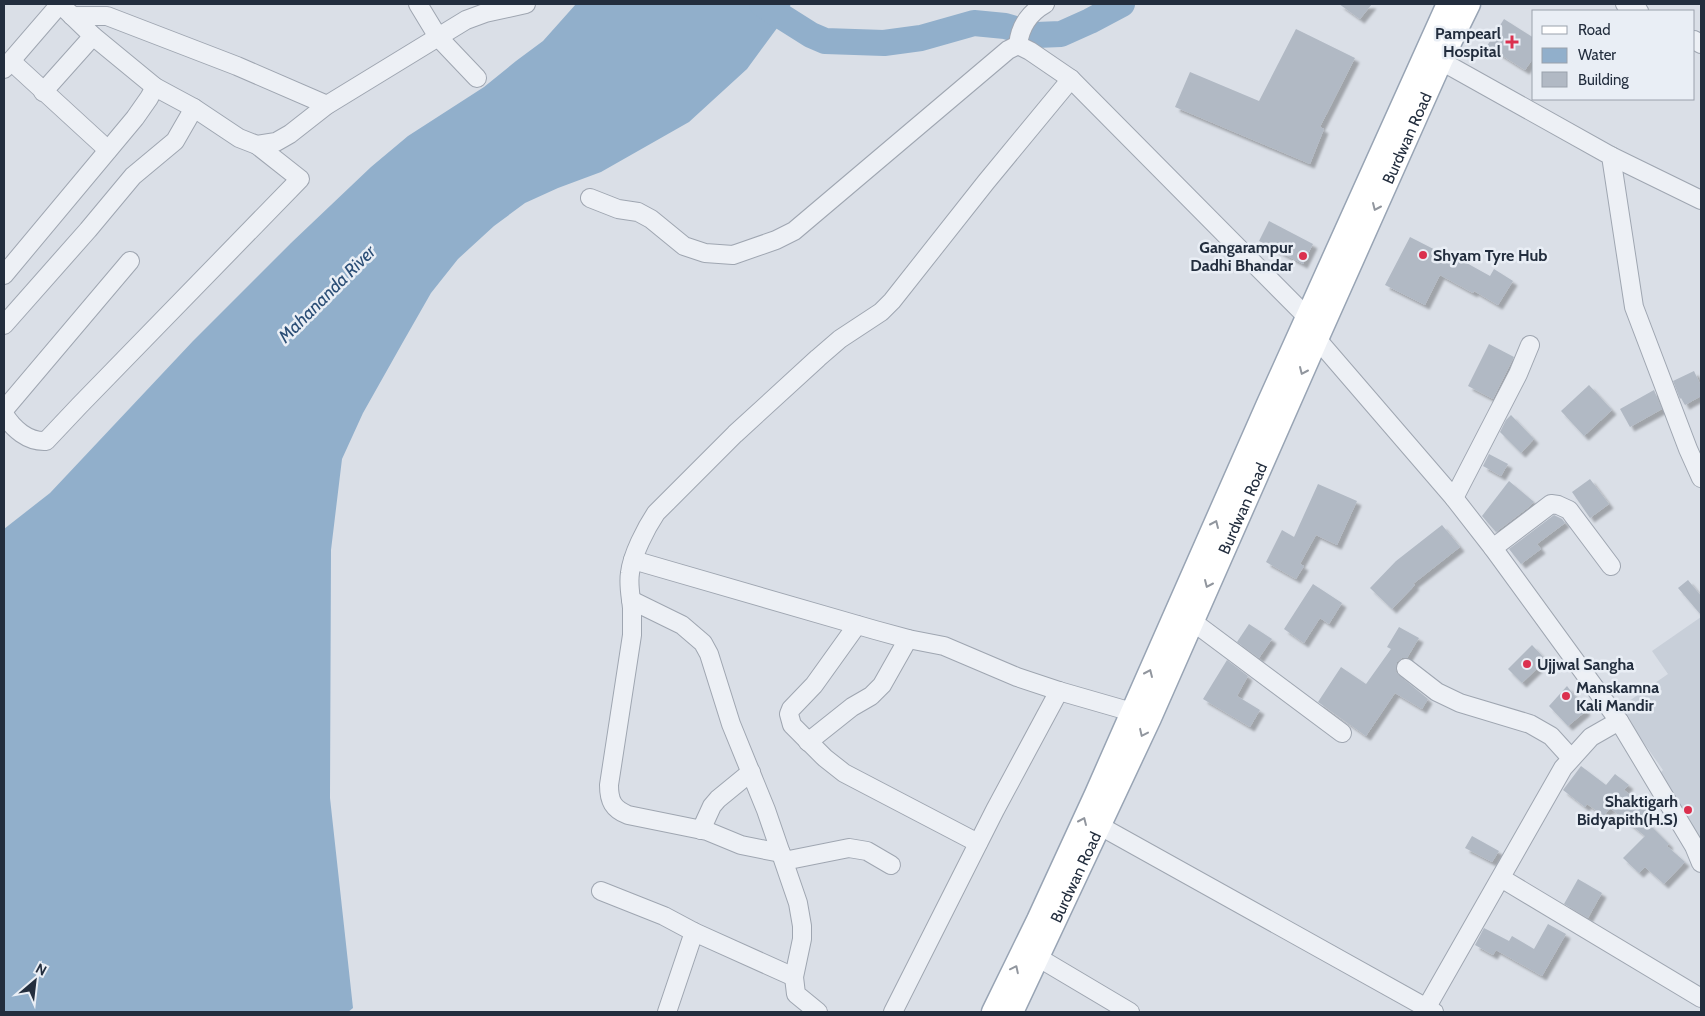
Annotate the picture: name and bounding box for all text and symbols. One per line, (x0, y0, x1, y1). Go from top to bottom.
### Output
legend (1532, 10, 1695, 100)
text: Road (1578, 21, 1611, 39)
place label: Pampearl Hospital (1435, 24, 1501, 61)
marker: Pampearl Hospital (1505, 35, 1519, 49)
text: Water (1578, 46, 1616, 64)
text: Building (1578, 71, 1629, 89)
street label: Burdwan Road (1378, 90, 1436, 187)
one-way arrow (1372, 202, 1383, 211)
place label: Gangarampur Dadhi Bhandar (1190, 238, 1294, 275)
water label: Mahananda River (273, 240, 381, 348)
place label: Shyam Tyre Hub (1433, 246, 1547, 265)
marker: Shyam Tyre Hub (1417, 249, 1429, 261)
marker: Gangarampur Dadhi Bhandar (1297, 250, 1309, 262)
one-way arrow (1298, 366, 1309, 375)
street label: Burdwan Road (1214, 460, 1271, 557)
one-way arrow (1208, 520, 1219, 529)
one-way arrow (1204, 579, 1215, 588)
place label: Ujjwal Sangha (1537, 655, 1634, 674)
marker: Ujjwal Sangha (1521, 658, 1533, 670)
one-way arrow (1143, 669, 1154, 678)
place label: Manskamna Kali Mandir (1576, 678, 1659, 715)
marker: Manskamna Kali Mandir (1560, 690, 1572, 702)
one-way arrow (1139, 728, 1149, 737)
place label: Shaktigarh Bidyapith(H.S) (1577, 792, 1678, 829)
marker: Shaktigarh Bidyapith(H.S) (1682, 804, 1694, 816)
one-way arrow (1077, 817, 1088, 826)
street label: Burdwan Road (1046, 829, 1105, 926)
north arrow (10, 956, 60, 1006)
text: N (33, 959, 50, 980)
one-way arrow (1009, 965, 1019, 974)

